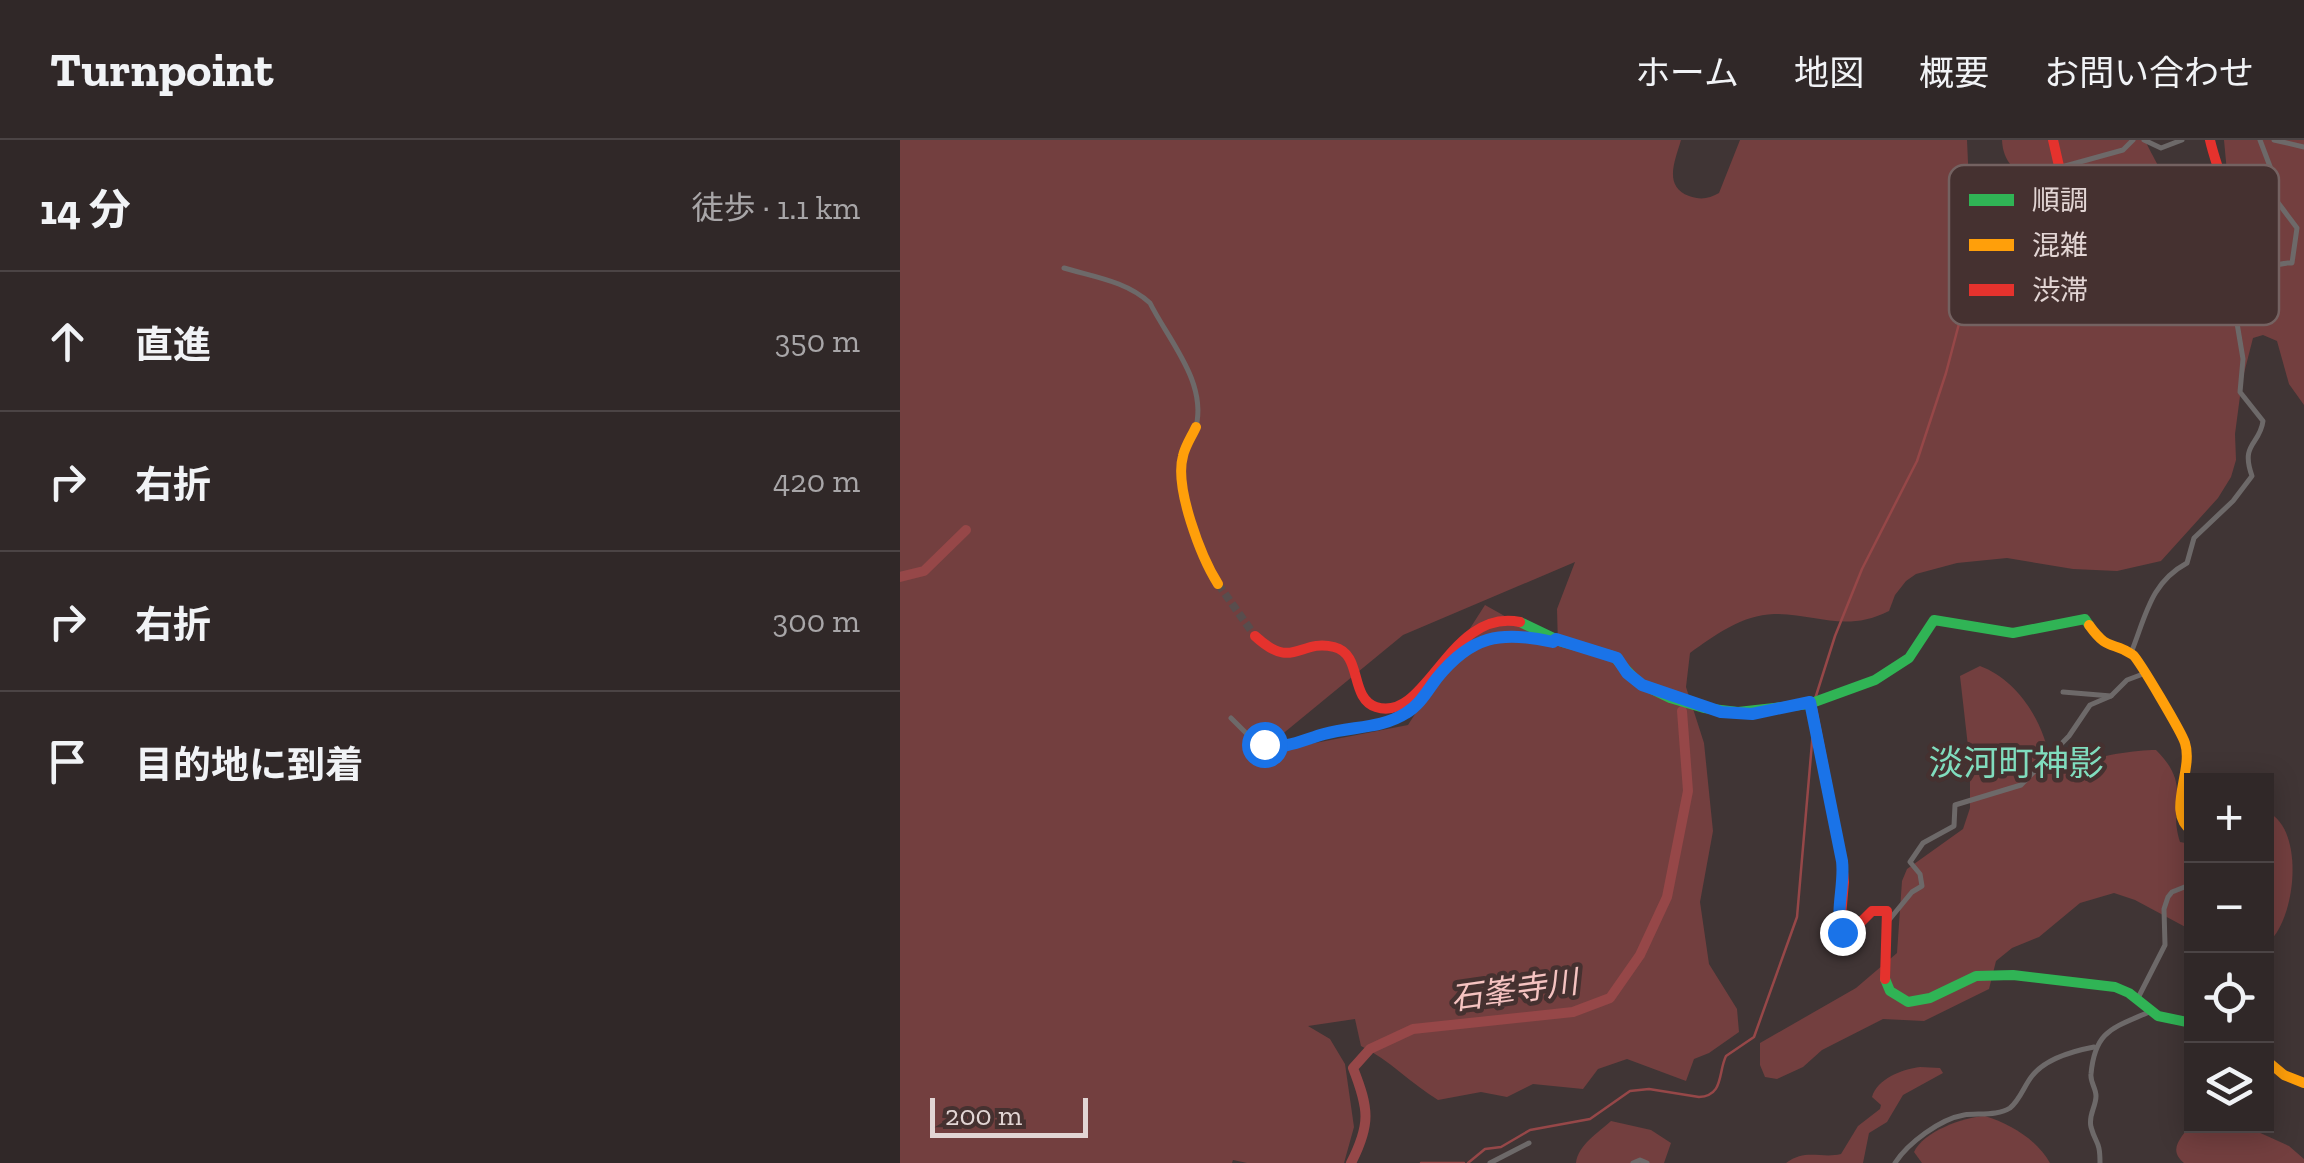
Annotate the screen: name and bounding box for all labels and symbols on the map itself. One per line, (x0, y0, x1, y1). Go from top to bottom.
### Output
legend (1949, 165, 2279, 325)
text: 順調 (2032, 184, 2088, 217)
text: 混雑 (2032, 229, 2088, 262)
text: 渋滞 (2032, 274, 2088, 307)
route start (1242, 722, 1288, 768)
district label: 淡河町神影 (1928, 742, 2104, 784)
route end (1820, 910, 1866, 956)
water label: 石峯寺川 (1448, 962, 1583, 1018)
scale bar (930, 1093, 1088, 1138)

